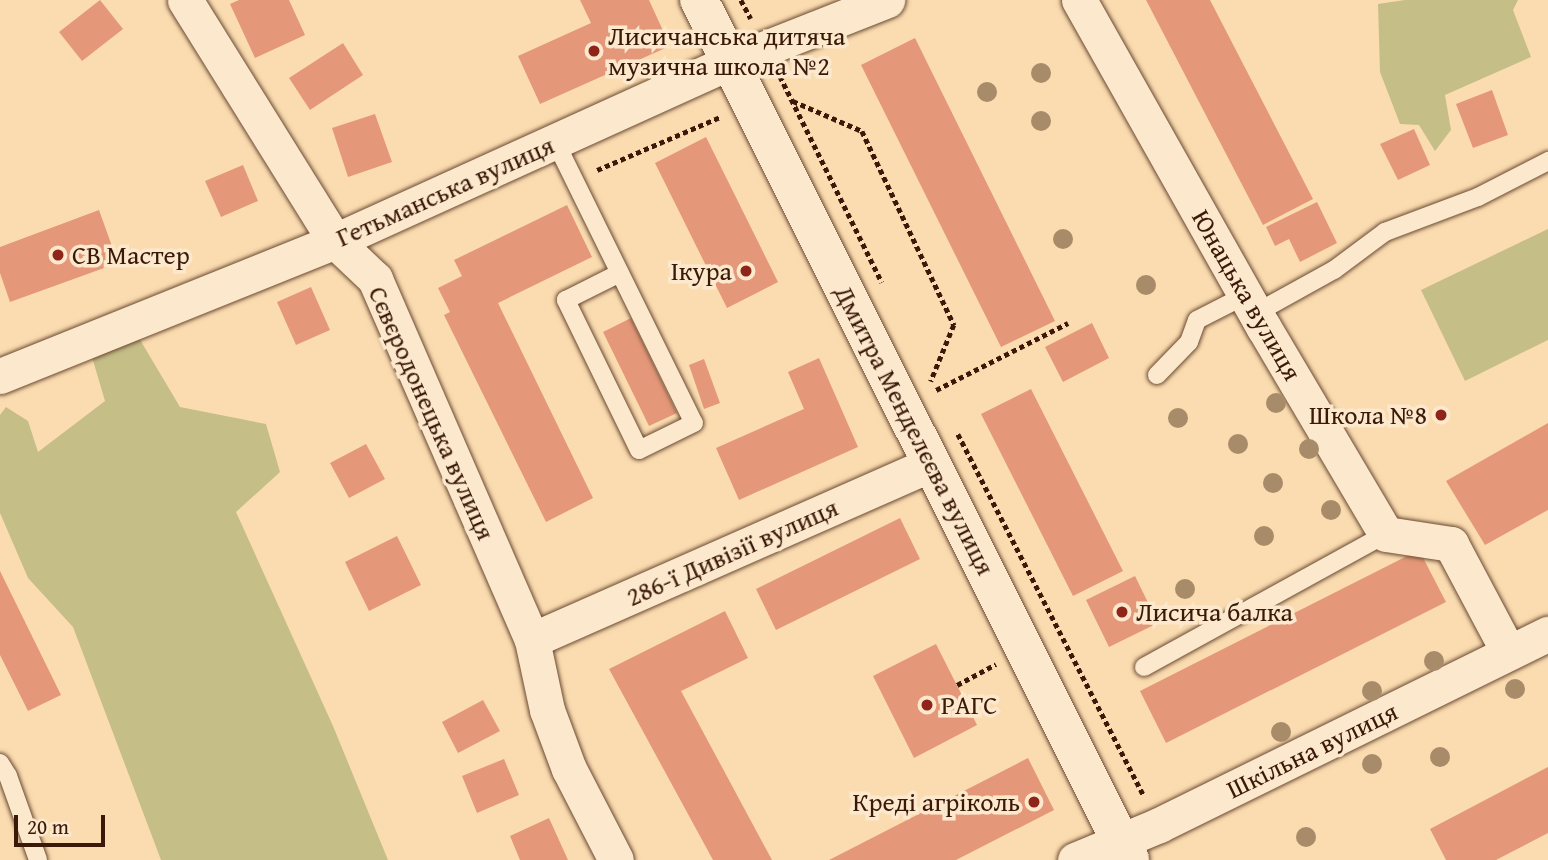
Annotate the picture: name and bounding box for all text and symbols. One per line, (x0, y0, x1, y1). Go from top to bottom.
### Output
place label: Лисичанська дитяча музична школа №2 (608, 20, 845, 82)
marker: Лисичанська дитяча музична школа №2 (586, 43, 602, 59)
street label: Гетьманська вулиця (331, 129, 559, 253)
street label: Юнацька вулиця (1185, 204, 1309, 386)
place label: СВ Мастер (72, 239, 190, 271)
marker: СВ Мастер (50, 247, 66, 263)
place label: Ікура (671, 255, 732, 287)
marker: Ікура (738, 263, 754, 279)
street label: Дмитра Менделєєва вулиця (828, 280, 1002, 580)
street label: Сєвєродонецька вулиця (362, 281, 502, 545)
place label: Школа №8 (1309, 399, 1427, 431)
marker: Школа №8 (1433, 407, 1449, 423)
street label: 286-ї Дивізії вулиця (621, 491, 843, 613)
place label: Лисича балка (1136, 596, 1293, 628)
marker: Лисича балка (1114, 604, 1130, 620)
place label: РАГС (941, 689, 997, 721)
street label: Шкільна вулиця (1222, 695, 1402, 805)
marker: РАГС (919, 697, 935, 713)
place label: Креді агріколь (852, 786, 1020, 818)
marker: Креді агріколь (1026, 794, 1042, 810)
scale bar (18, 800, 108, 844)
text: 20 m (27, 811, 69, 842)

